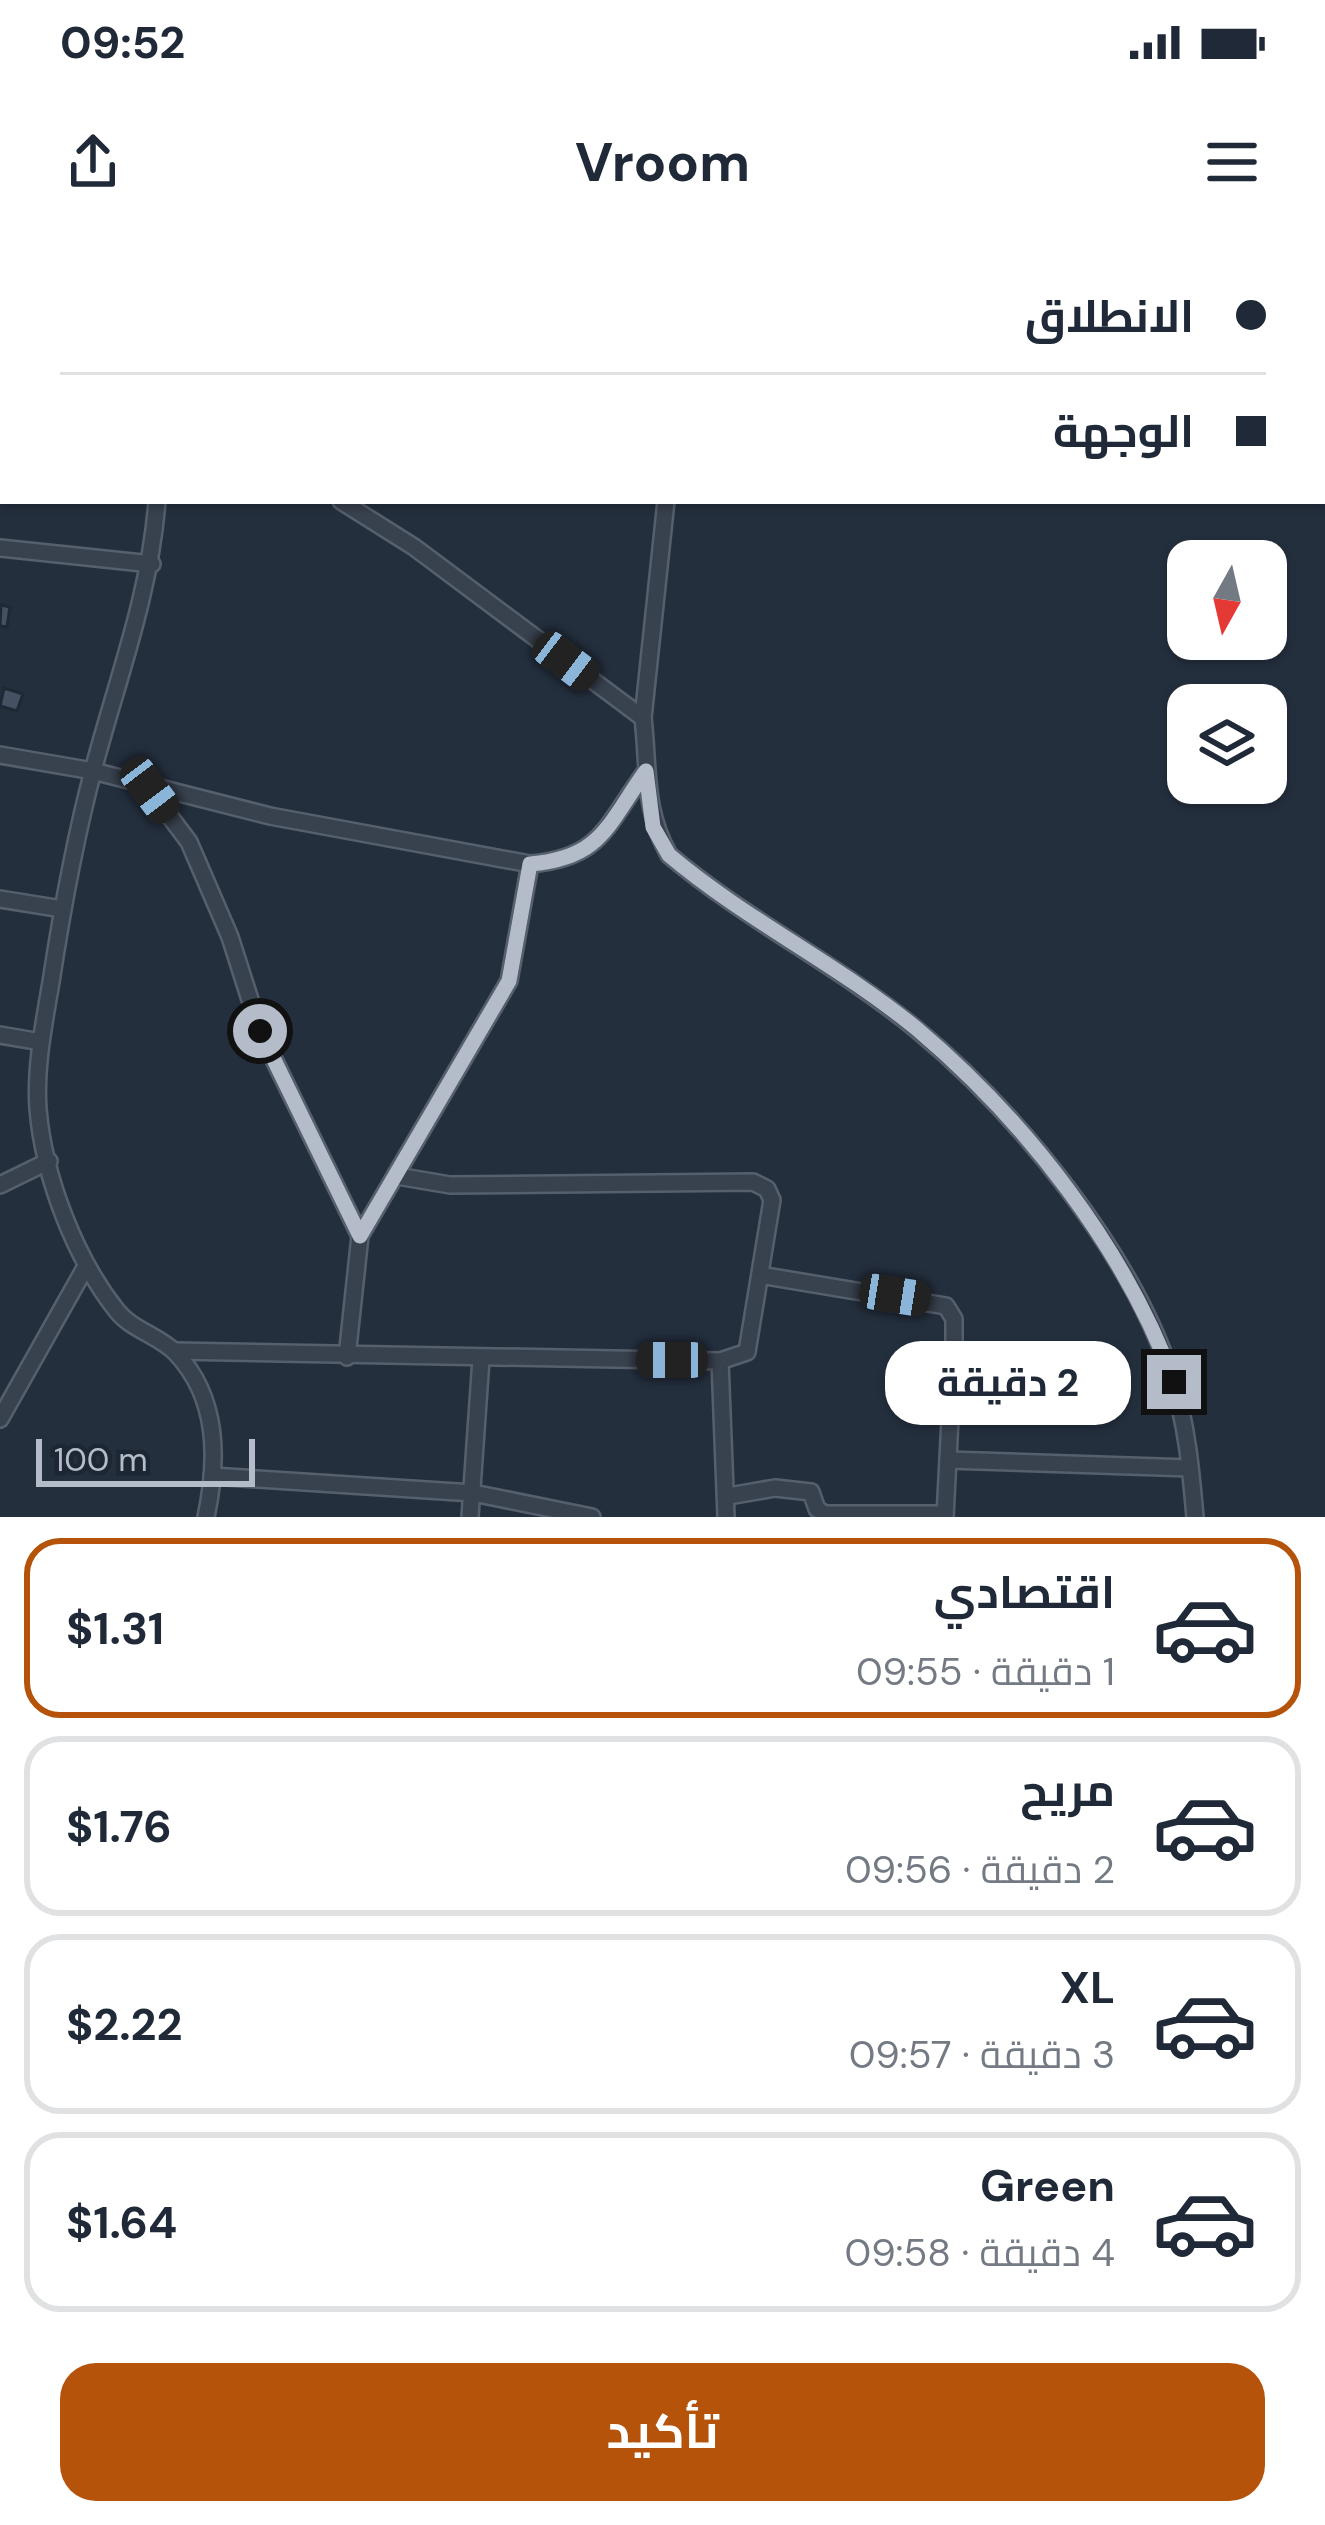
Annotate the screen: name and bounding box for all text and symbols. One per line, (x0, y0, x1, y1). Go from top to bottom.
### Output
text: 09:52 (60, 13, 185, 72)
text: Vroom (575, 127, 750, 198)
icon: share (60, 129, 126, 195)
icon: menu (1199, 129, 1265, 195)
text: الانطلاق (1025, 287, 1194, 346)
text: الوجهة (1053, 402, 1194, 461)
north arrow (1167, 540, 1287, 660)
map controls (1167, 540, 1287, 804)
car (526, 625, 606, 697)
button: layers (1167, 684, 1287, 804)
car (114, 750, 186, 830)
route start (233, 1004, 287, 1058)
car (857, 1272, 933, 1318)
callout: 2 دقيقة (886, 1340, 1132, 1424)
car (636, 1342, 708, 1378)
route end (1147, 1355, 1201, 1409)
text: 2 دقيقة (937, 1357, 1079, 1408)
scale bar (36, 1433, 255, 1486)
text: 100 m (54, 1438, 148, 1481)
text: اقتصادي (934, 1563, 1115, 1622)
icon: car (1151, 1574, 1259, 1682)
text: $1.31 (66, 1599, 164, 1658)
text: 1 دقيقة · 09:55 (856, 1646, 1115, 1697)
text: مريح (1020, 1761, 1115, 1820)
icon: car (1151, 1772, 1259, 1880)
text: $1.76 (66, 1797, 172, 1856)
text: 2 دقيقة · 09:56 (845, 1844, 1115, 1895)
text: XL (1060, 1958, 1115, 2017)
icon: car (1151, 1970, 1259, 2078)
text: $2.22 (66, 1995, 182, 2054)
text: 3 دقيقة · 09:57 (849, 2029, 1115, 2080)
text: Green (980, 2156, 1115, 2215)
icon: car (1151, 2168, 1259, 2276)
text: $1.64 (66, 2193, 177, 2252)
text: 4 دقيقة · 09:58 (844, 2227, 1115, 2278)
button: تأكيد (60, 2363, 1265, 2501)

